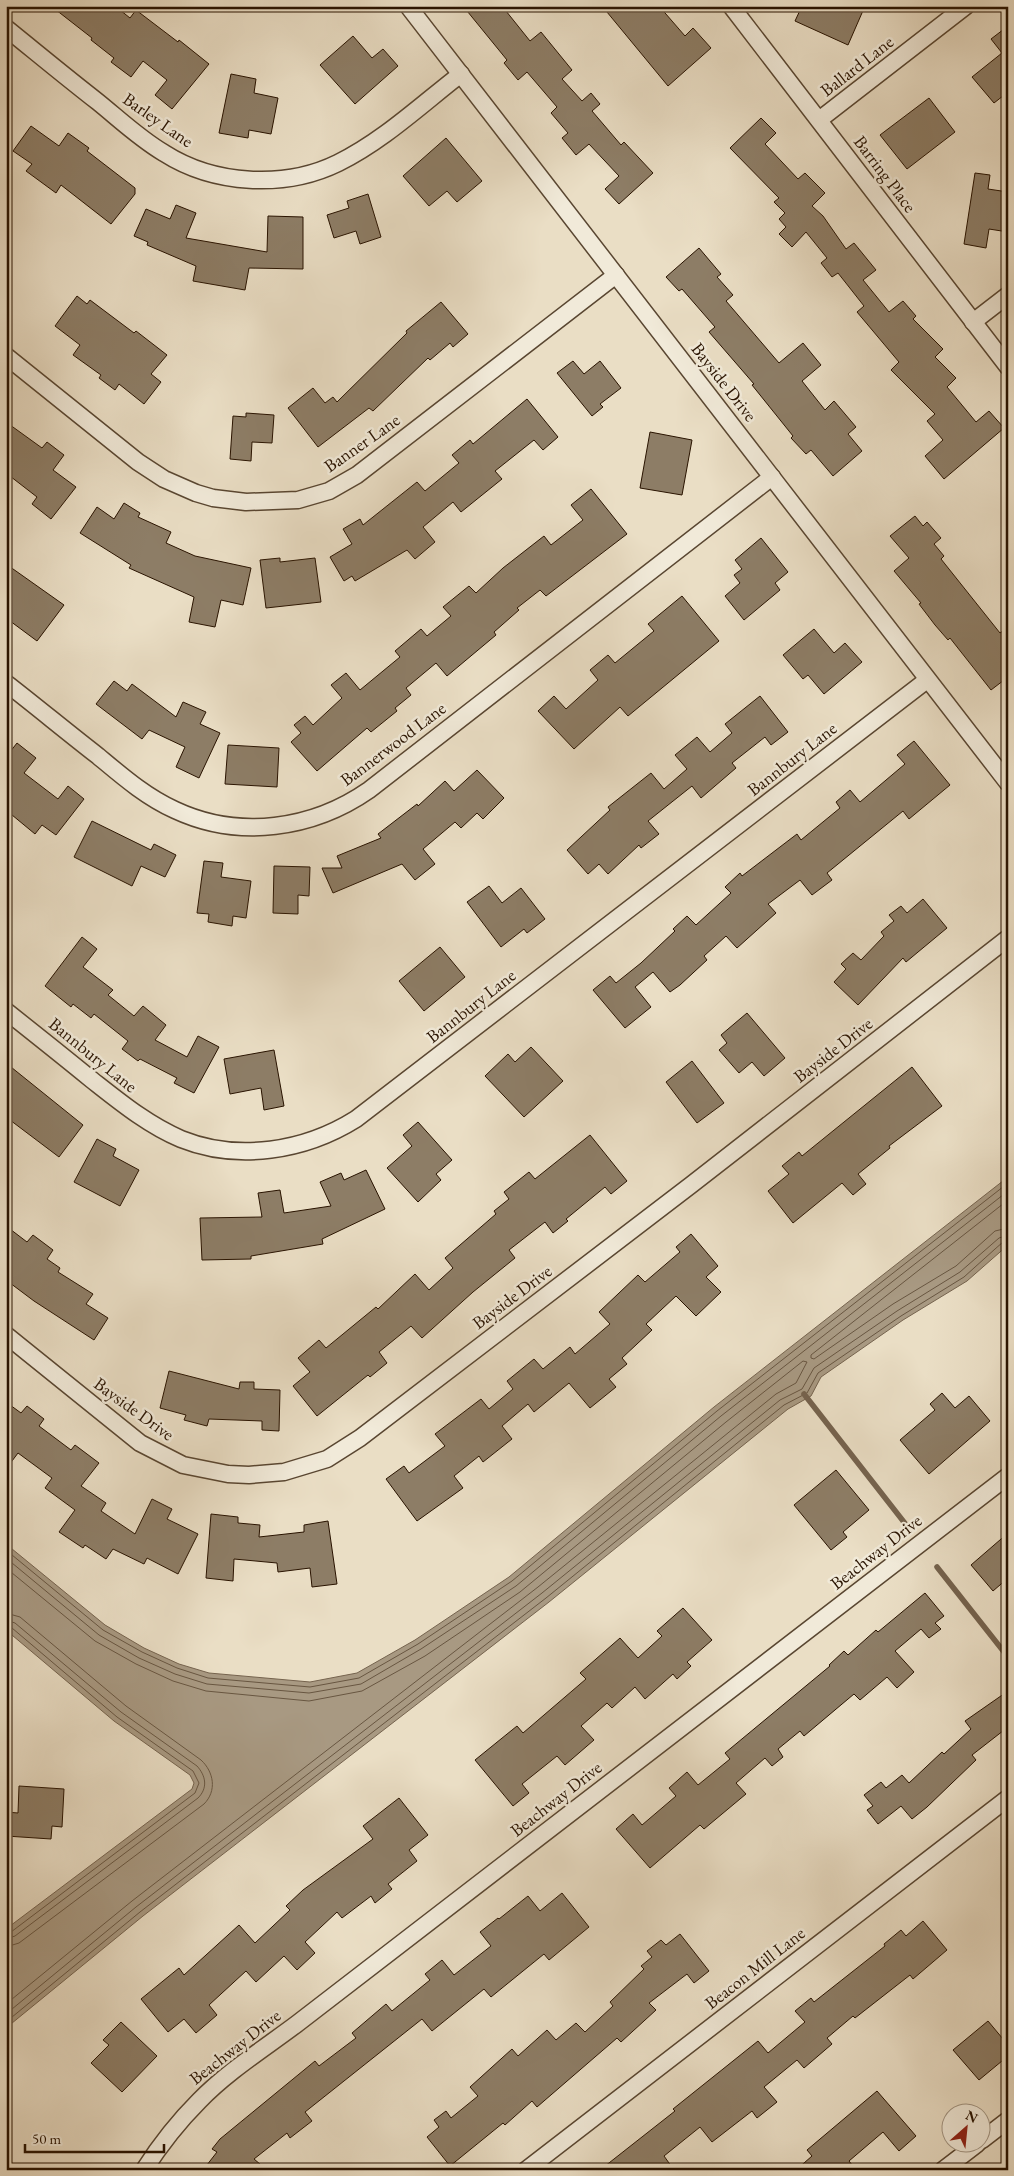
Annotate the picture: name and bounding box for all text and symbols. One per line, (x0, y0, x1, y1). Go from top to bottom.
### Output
street label: Ballard Lane (816, 30, 898, 101)
street label: Barley Lane (119, 87, 198, 152)
street label: Barring Place (849, 131, 922, 217)
street label: Bayside Drive (686, 338, 762, 426)
street label: Banner Lane (319, 408, 404, 477)
street label: Bannerwood Lane (335, 696, 450, 791)
street label: Bannbury Lane (742, 717, 841, 801)
street label: Bannbury Lane (421, 964, 520, 1048)
street label: Bannbury Lane (44, 1012, 142, 1097)
street label: Bayside Drive (789, 1012, 877, 1088)
street label: Bayside Drive (467, 1259, 556, 1334)
street label: Bayside Drive (90, 1372, 179, 1445)
street label: Beachway Drive (825, 1509, 926, 1595)
street label: Beachway Drive (505, 1756, 606, 1842)
street label: Beacon Mill Lane (700, 1921, 809, 2014)
street label: Beachway Drive (184, 2004, 285, 2090)
north arrow (942, 2104, 992, 2154)
text: N (963, 2106, 982, 2127)
scale bar (25, 2121, 164, 2153)
text: 50 m (32, 2129, 61, 2148)

